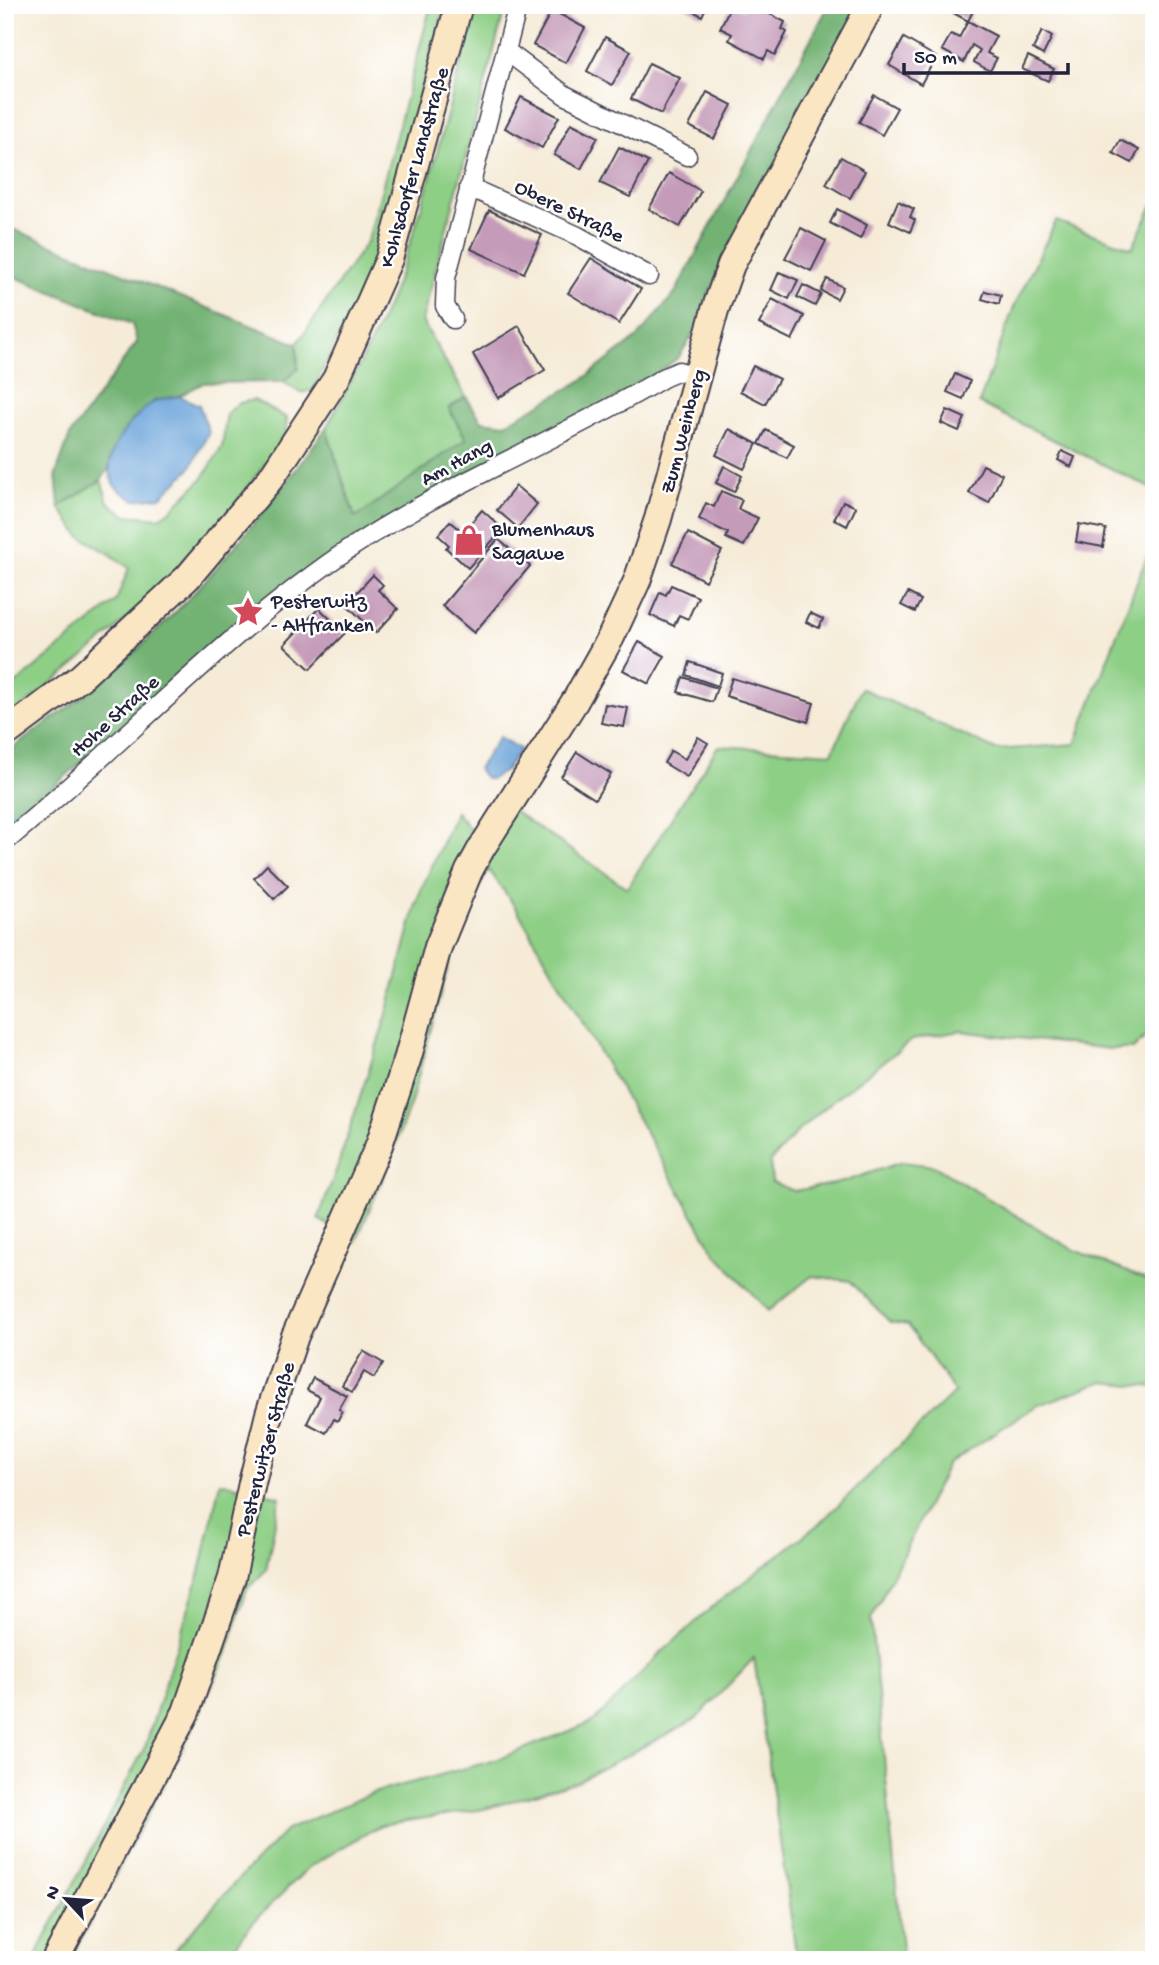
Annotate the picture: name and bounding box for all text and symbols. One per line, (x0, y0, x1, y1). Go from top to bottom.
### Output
scale bar (904, 32, 1068, 76)
text: 50 m (914, 47, 957, 72)
street label: Kohlsdorfer Landstraße (376, 64, 457, 271)
street label: Obere Straße (510, 176, 628, 251)
street label: Zum Weinberg (657, 367, 714, 497)
street label: Am Hang (417, 435, 498, 493)
place label: Blumenhaus Sagawe (491, 519, 595, 568)
shop icon: Blumenhaus Sagawe (452, 523, 486, 557)
place label: Pesterwitz - Altfranken (270, 591, 374, 640)
place icon: Pesterwitz - Altfranken (231, 595, 265, 629)
street label: Hohe Straße (67, 670, 167, 764)
street label: Pesterwitzer Straße (232, 1359, 303, 1541)
north arrow (32, 1864, 102, 1934)
text: N (41, 1882, 67, 1904)

